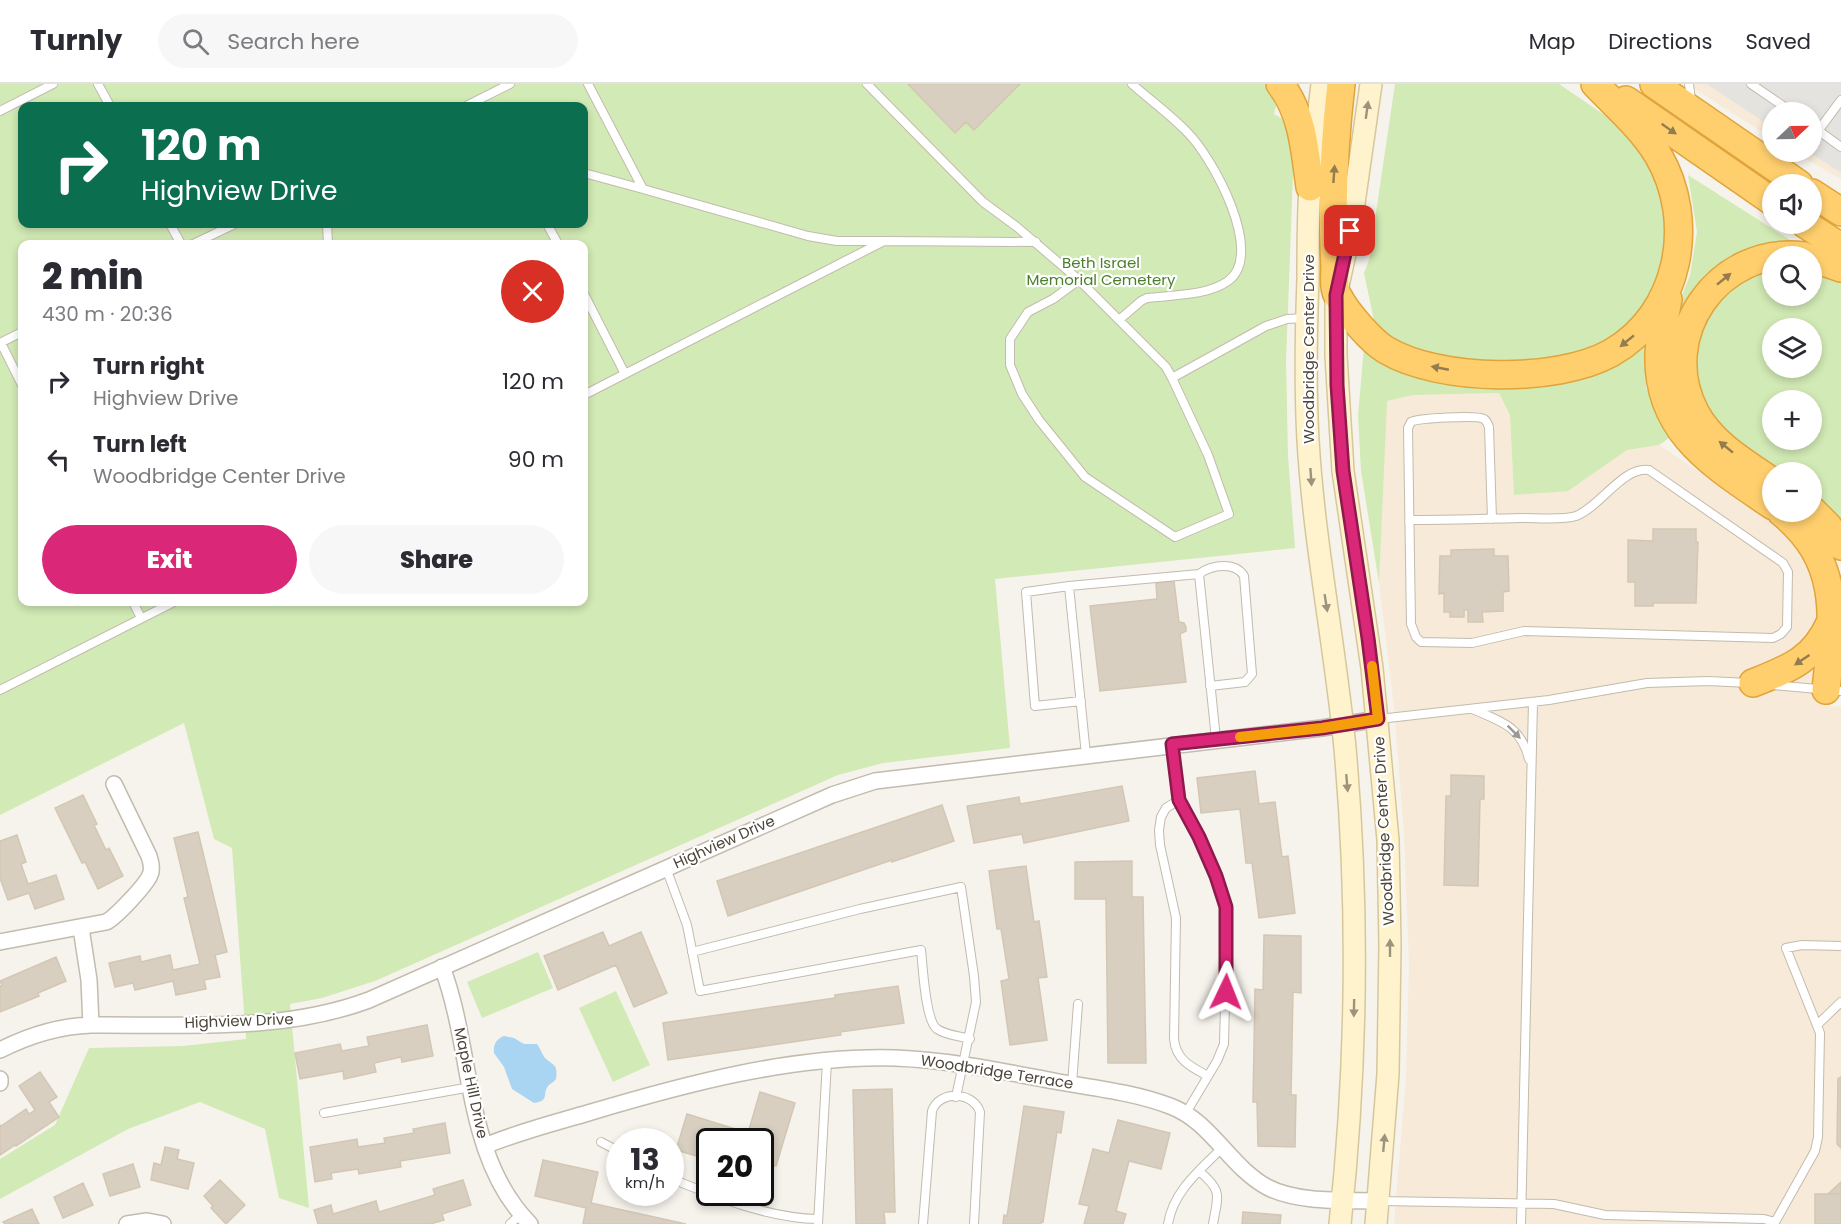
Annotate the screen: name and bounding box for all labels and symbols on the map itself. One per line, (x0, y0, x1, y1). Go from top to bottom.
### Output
one-way arrow (1362, 101, 1371, 120)
north arrow (1762, 102, 1822, 162)
one-way arrow (1660, 123, 1676, 135)
one-way arrow (1329, 164, 1339, 183)
pin (1324, 205, 1375, 256)
park label: Beth Israel Memorial Cemetery (1027, 252, 1176, 290)
street label: Woodbridge Center Drive (1298, 254, 1319, 444)
one-way arrow (1716, 272, 1732, 285)
one-way arrow (1619, 335, 1635, 348)
one-way arrow (1430, 363, 1449, 372)
one-way arrow (1718, 442, 1733, 454)
one-way arrow (1306, 467, 1316, 486)
one-way arrow (1322, 593, 1331, 612)
one-way arrow (1793, 654, 1810, 665)
one-way arrow (1506, 724, 1520, 738)
street label: Woodbridge Center Drive (1368, 736, 1399, 926)
one-way arrow (1343, 773, 1352, 792)
street label: Highview Drive (670, 810, 778, 873)
one-way arrow (1385, 939, 1395, 958)
position arrow (1194, 960, 1258, 1024)
one-way arrow (1349, 998, 1359, 1017)
street label: Highview Drive (184, 1008, 294, 1033)
street label: Maple Hill Drive (449, 1025, 494, 1140)
street label: Woodbridge Terrace (919, 1049, 1075, 1094)
speed limit sign: 20 (696, 1128, 774, 1206)
one-way arrow (1379, 1133, 1389, 1152)

